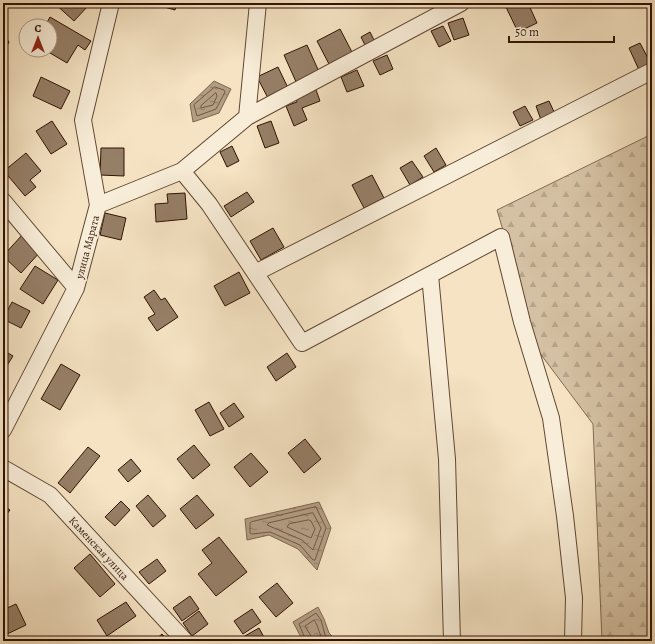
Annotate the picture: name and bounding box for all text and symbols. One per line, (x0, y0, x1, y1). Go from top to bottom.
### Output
north arrow (18, 18, 58, 58)
scale bar (509, 18, 614, 44)
text: С (35, 21, 42, 36)
text: 50 m (515, 24, 539, 40)
street label: улица Марата (72, 213, 103, 282)
street label: Каменская улица (65, 513, 133, 584)

